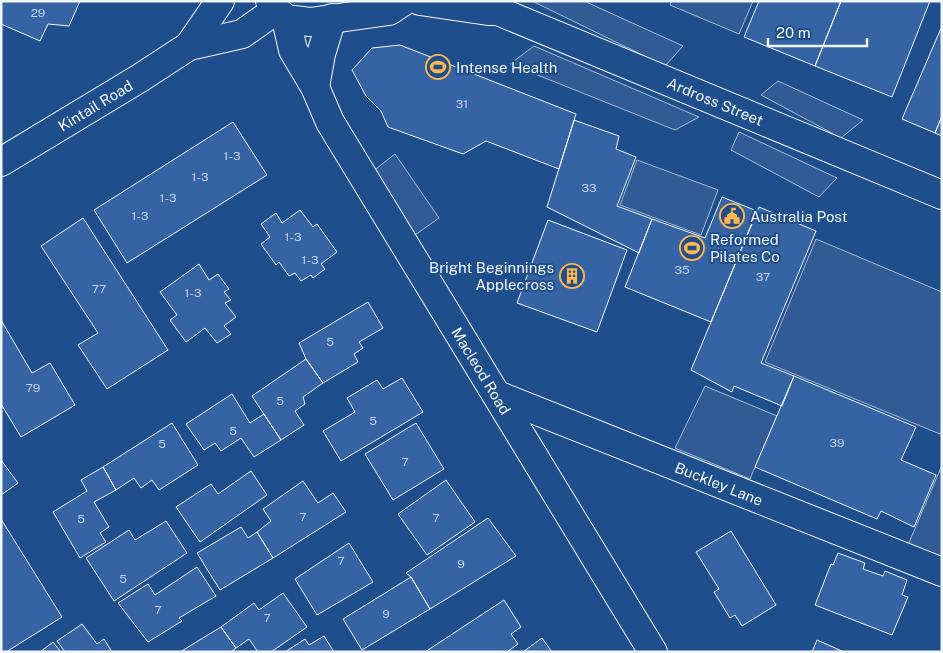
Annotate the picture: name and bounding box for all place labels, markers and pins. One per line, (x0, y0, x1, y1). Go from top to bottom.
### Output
sports icon: Intense Health (425, 54, 451, 80)
place label: Intense Health (456, 59, 557, 76)
public building icon: Australia Post (719, 203, 745, 229)
place label: Australia Post (750, 208, 848, 225)
place label: Reformed Pilates Co (710, 231, 780, 265)
sports icon: Reformed Pilates Co (679, 235, 705, 261)
place label: Bright Beginnings Applecross (429, 259, 554, 293)
building icon: Bright Beginnings Applecross (559, 263, 585, 289)

